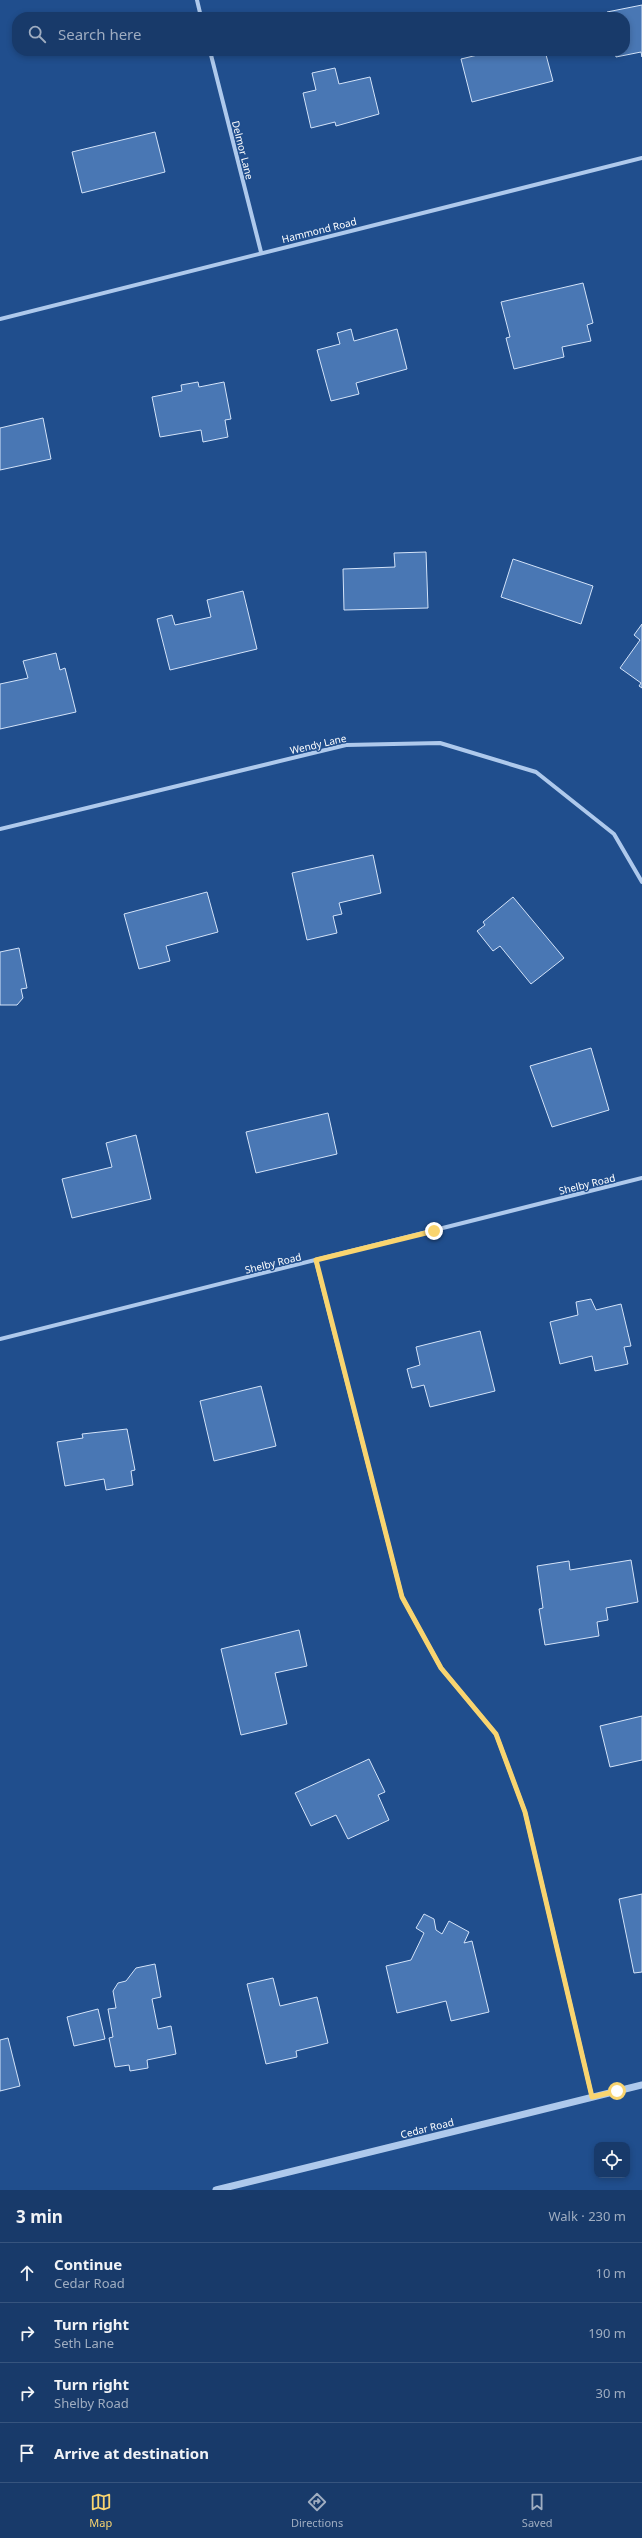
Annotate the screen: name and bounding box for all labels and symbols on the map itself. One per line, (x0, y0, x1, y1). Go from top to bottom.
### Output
street label: Delmor Lane (229, 119, 257, 181)
street label: Hammond Road (280, 214, 358, 246)
street label: Wendy Lane (288, 731, 348, 757)
street label: Shelby Road (557, 1170, 617, 1198)
route end (425, 1222, 443, 1240)
street label: Shelby Road (243, 1249, 303, 1277)
route start (608, 2082, 626, 2100)
street label: Cedar Road (399, 2115, 455, 2141)

